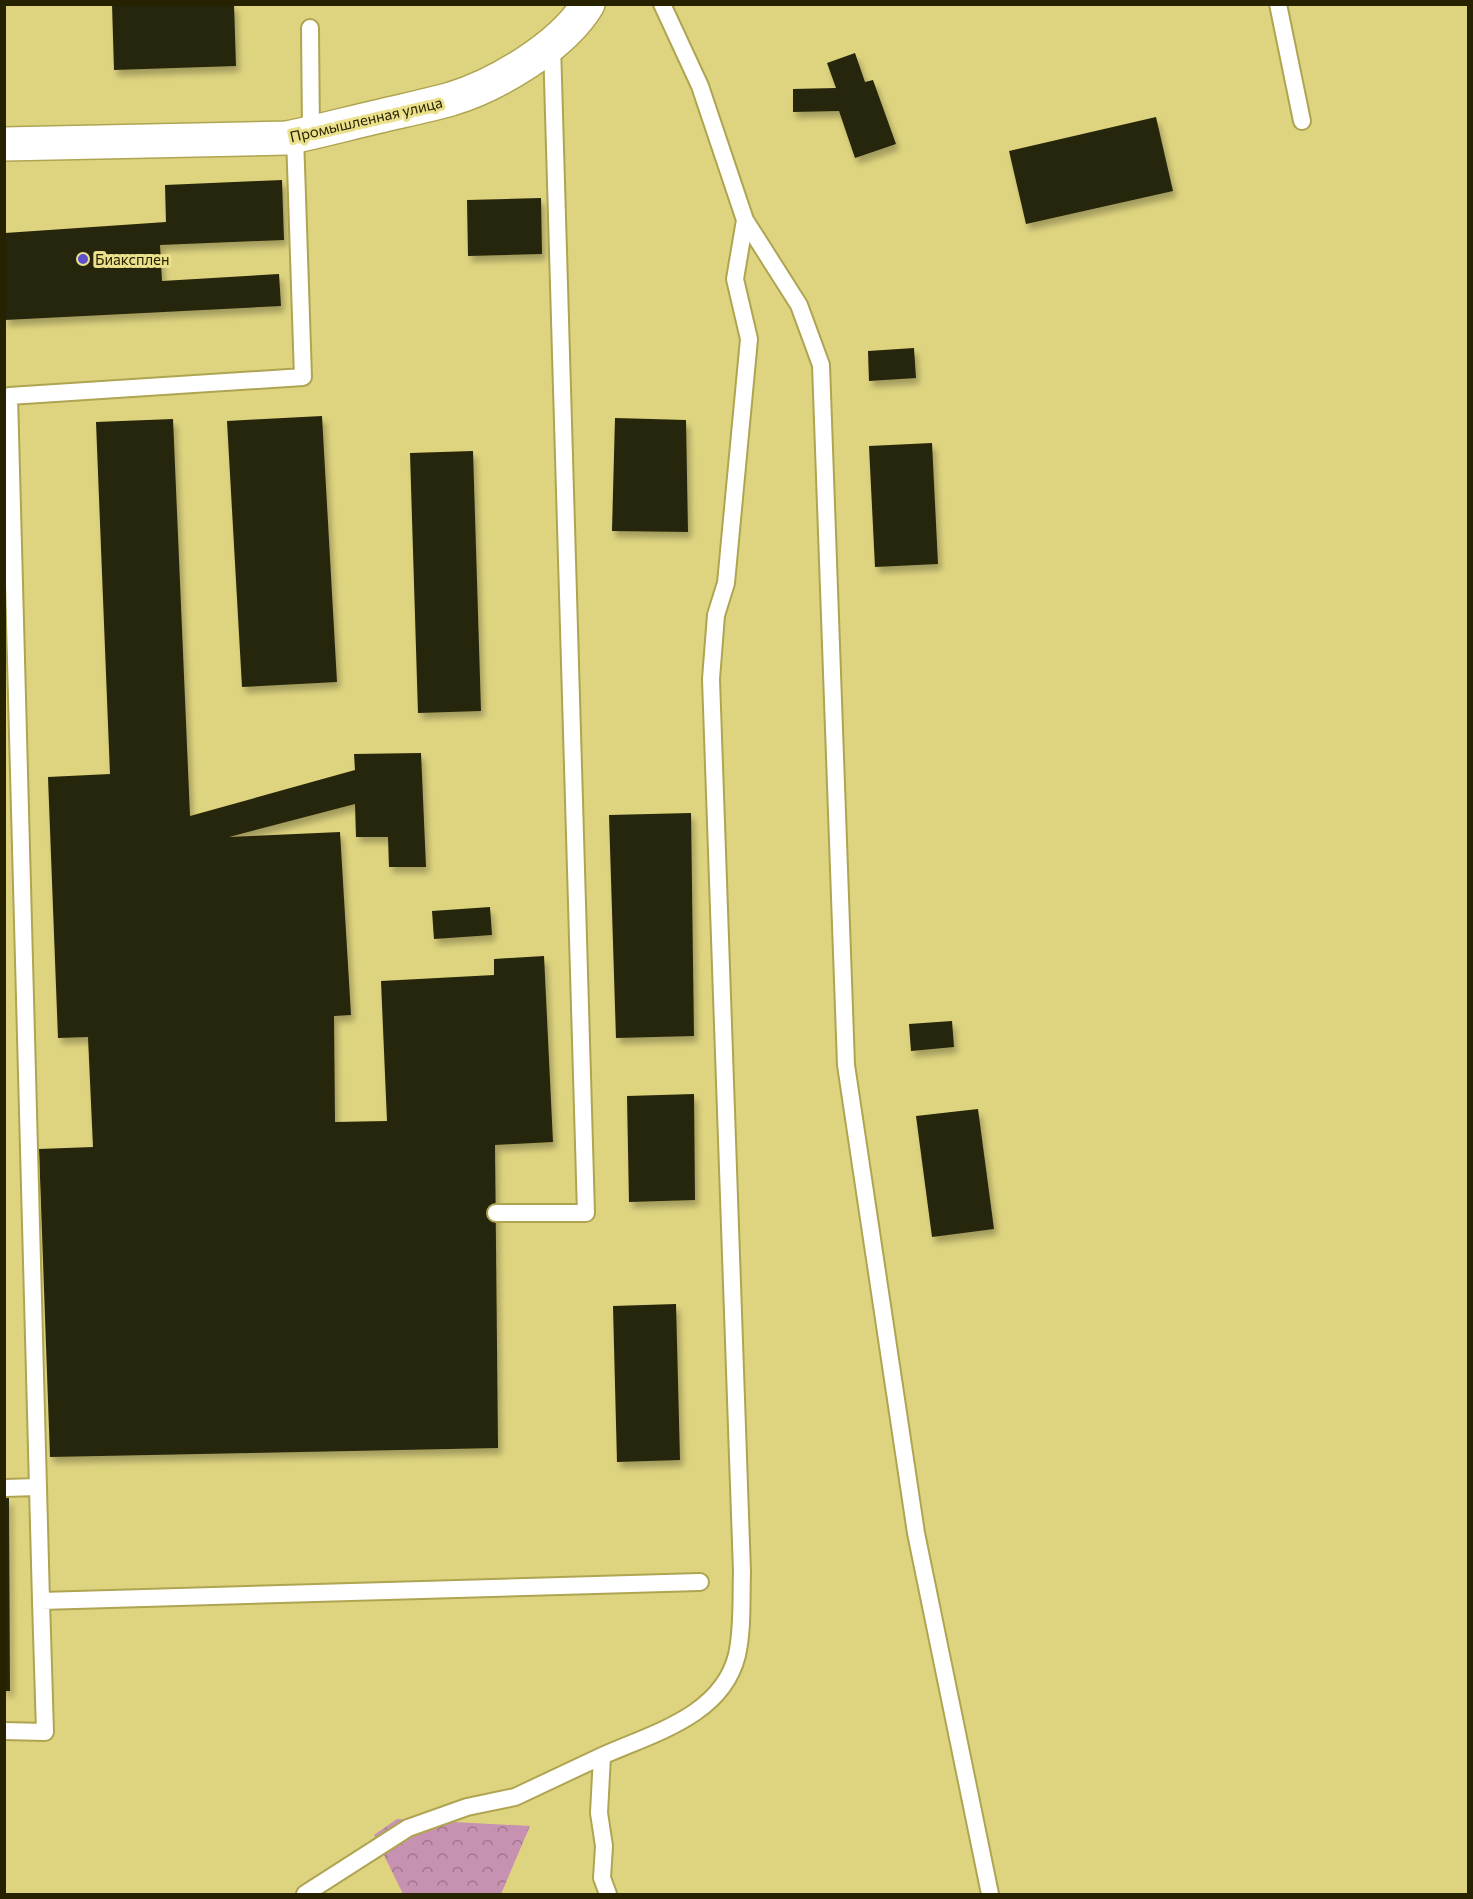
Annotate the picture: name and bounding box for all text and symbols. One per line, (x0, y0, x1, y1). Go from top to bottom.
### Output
street label: Промышленная улица (288, 93, 444, 145)
place label: Биаксплен (95, 250, 170, 268)
marker: Биаксплен (76, 252, 90, 266)

